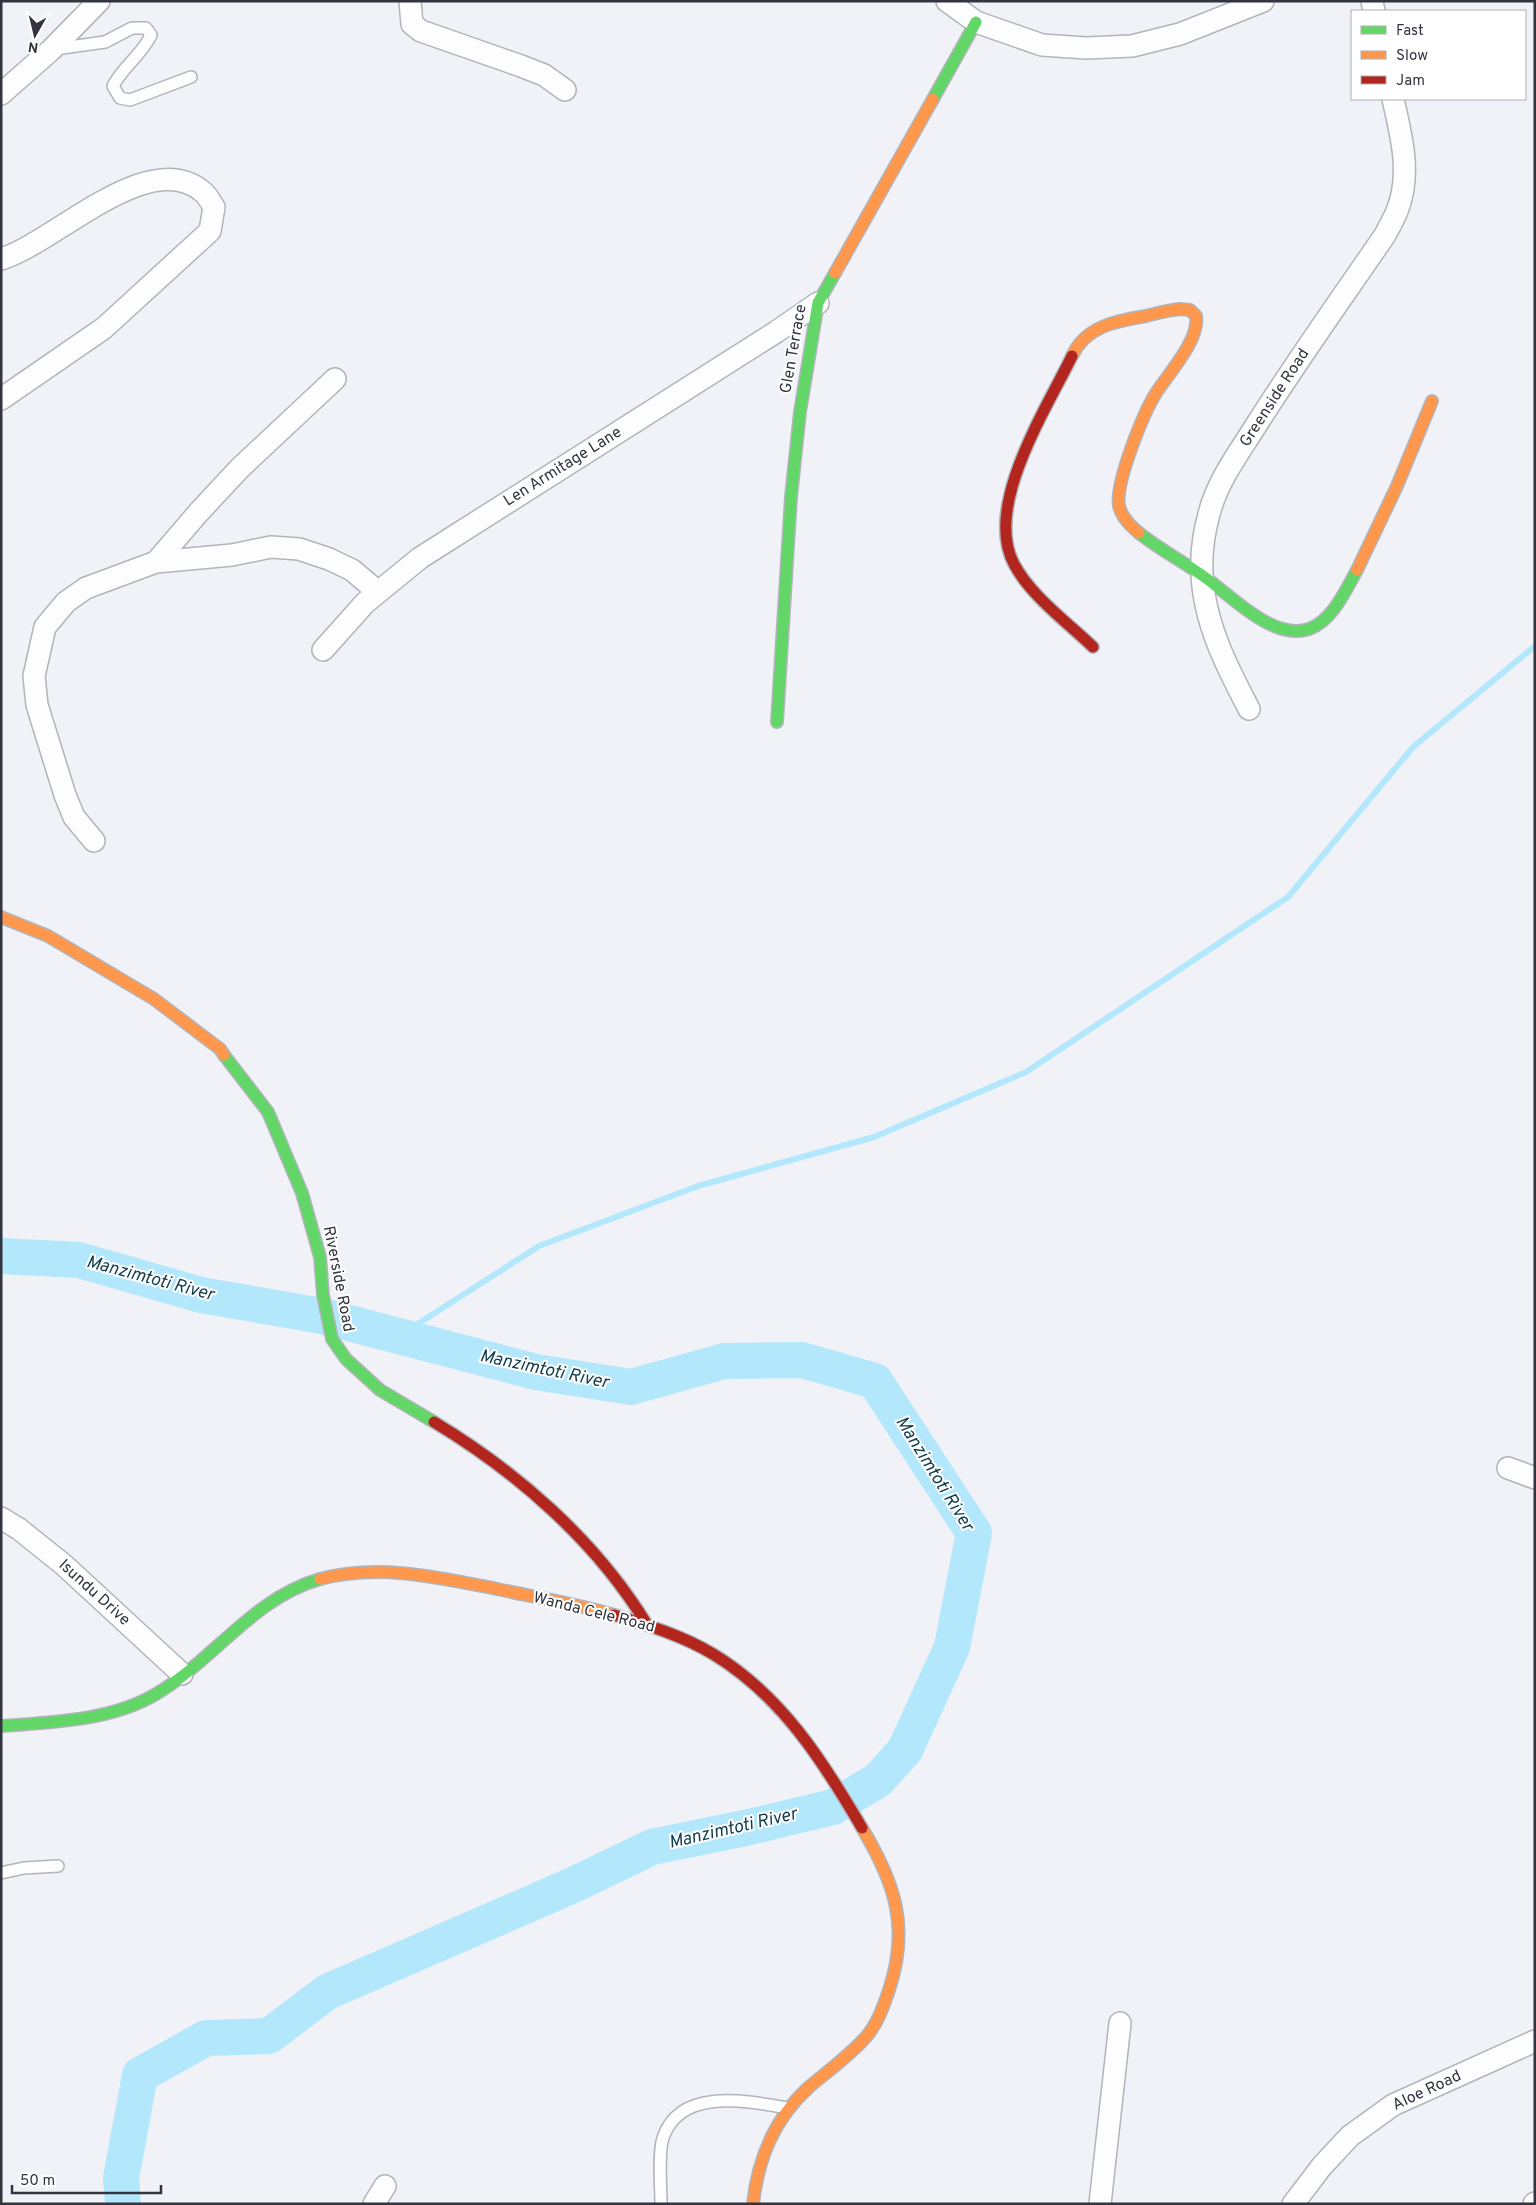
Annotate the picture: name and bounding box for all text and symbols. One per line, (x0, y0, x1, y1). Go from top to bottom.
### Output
north arrow (10, 10, 60, 60)
legend (1351, 10, 1526, 100)
text: Fast (1396, 22, 1424, 41)
text: N (27, 37, 40, 56)
text: Slow (1396, 47, 1428, 66)
text: Jam (1396, 72, 1425, 91)
street label: Glen Terrace (776, 303, 812, 395)
street label: Greenside Road (1236, 345, 1314, 451)
street label: Len Armitage Lane (500, 423, 626, 511)
street label: Riverside Road (318, 1224, 358, 1334)
water label: Manzimtoti River (84, 1251, 218, 1308)
water label: Manzimtoti River (478, 1345, 613, 1395)
water label: Manzimtoti River (890, 1412, 980, 1537)
street label: Isundu Drive (54, 1556, 134, 1630)
street label: Wanda Cele Road (531, 1588, 657, 1638)
water label: Manzimtoti River (667, 1803, 802, 1855)
street label: Aloe Road (1389, 2066, 1465, 2116)
scale bar (12, 2162, 161, 2194)
text: 50 m (20, 2172, 55, 2191)

